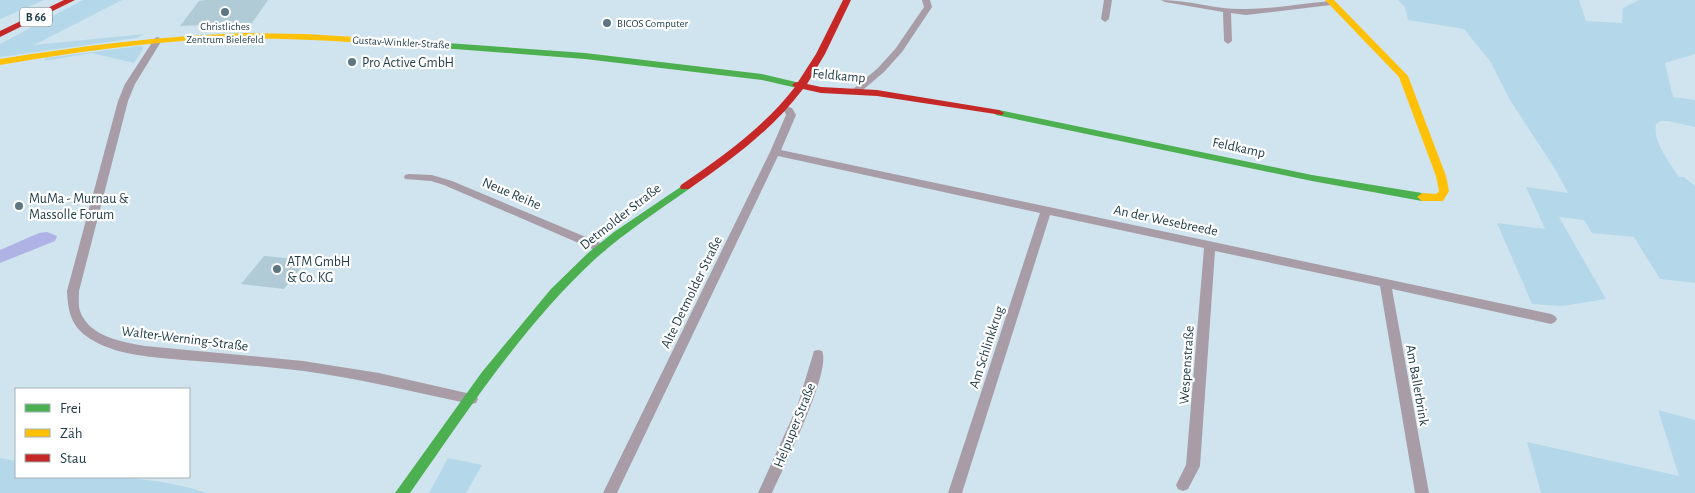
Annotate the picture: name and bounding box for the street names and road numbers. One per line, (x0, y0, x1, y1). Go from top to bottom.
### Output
road number: B 66 (20, 8, 52, 26)
street label: Gustav-Winkler-Straße (352, 34, 450, 51)
street label: Feldkamp (812, 67, 866, 85)
street label: Feldkamp (1211, 136, 1266, 160)
street label: Neue Reihe (480, 175, 543, 213)
street label: Detmolder Straße (578, 181, 664, 253)
street label: An der Wesebreede (1112, 203, 1219, 239)
street label: Alte Detmolder Straße (659, 234, 725, 351)
street label: Am Schlinkkrug (967, 304, 1007, 390)
street label: Walter-Werning-Straße (121, 324, 249, 354)
street label: Wespenstraße (1177, 325, 1197, 405)
street label: Am Ballerbrink (1403, 344, 1431, 427)
street label: Helpuper Straße (772, 381, 818, 470)

